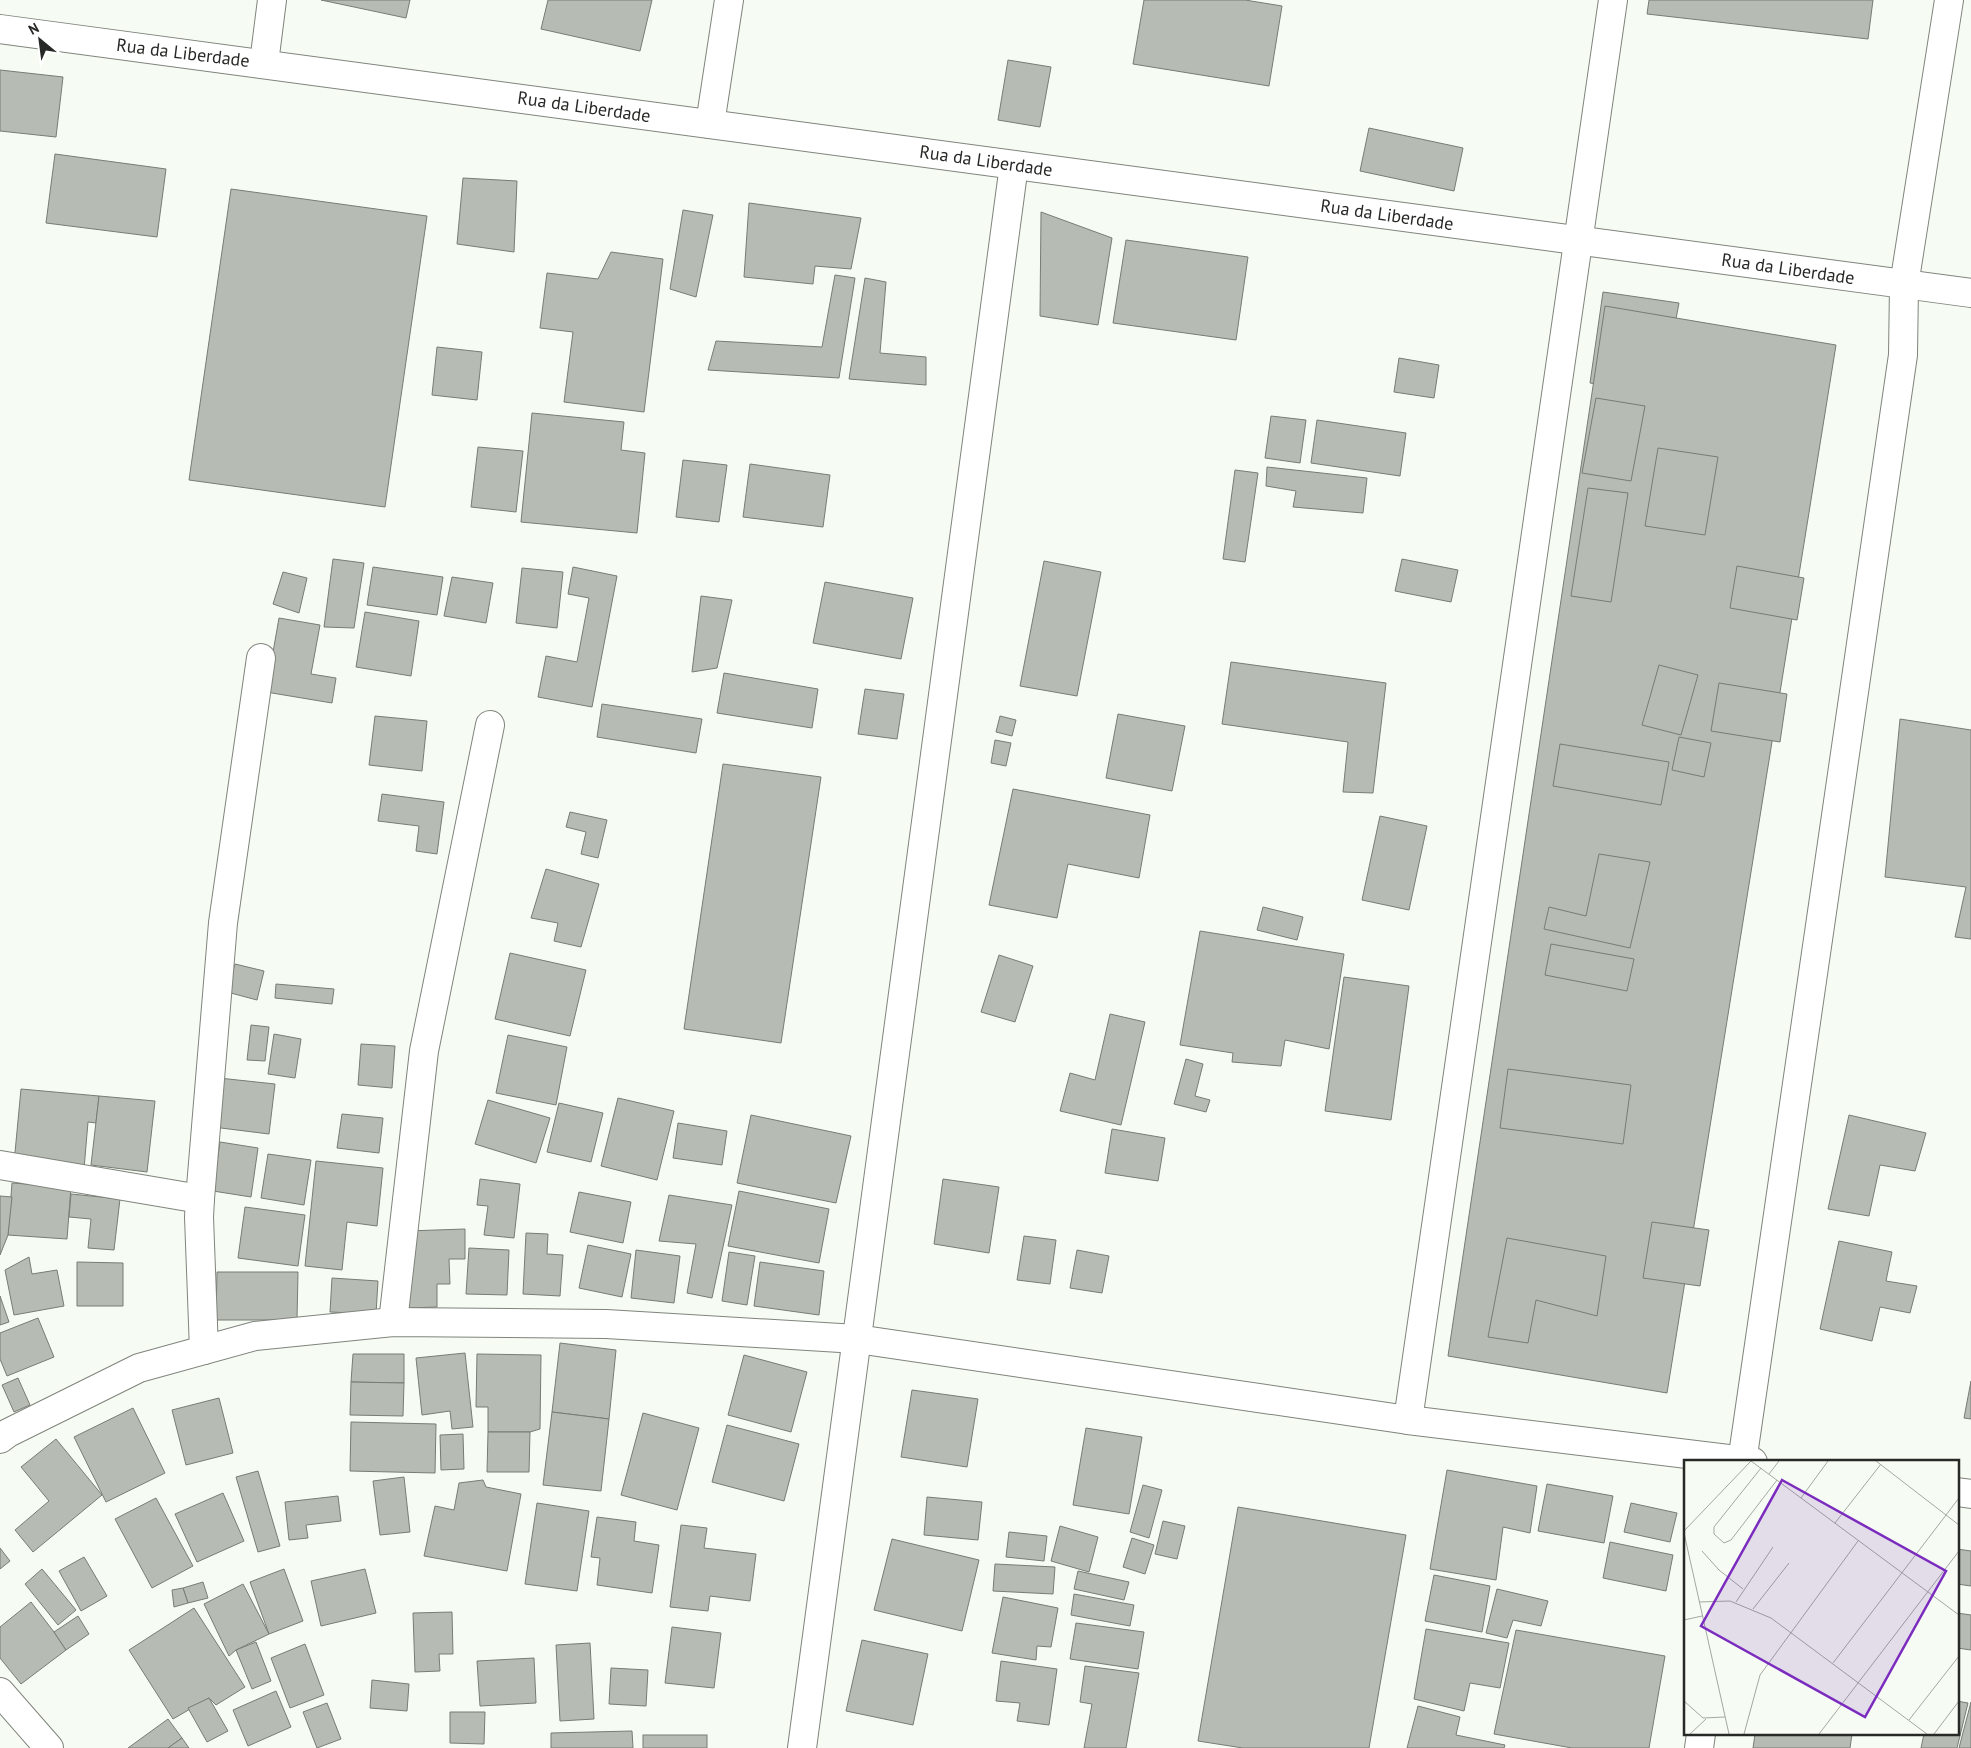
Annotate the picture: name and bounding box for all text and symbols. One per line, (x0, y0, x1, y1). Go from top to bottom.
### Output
north arrow (15, 15, 65, 65)
text: N (25, 19, 42, 39)
street label: Rua da Liberdade (115, 33, 251, 72)
street label: Rua da Liberdade (516, 86, 652, 127)
street label: Rua da Liberdade (918, 140, 1054, 181)
street label: Rua da Liberdade (1319, 194, 1455, 235)
street label: Rua da Liberdade (1720, 248, 1856, 289)
inset map (1684, 1460, 1958, 1736)

